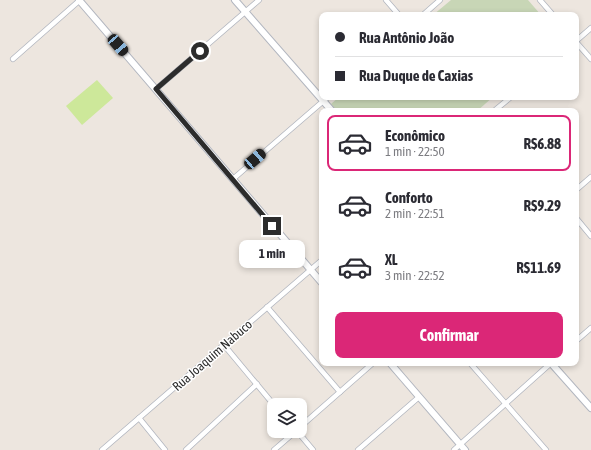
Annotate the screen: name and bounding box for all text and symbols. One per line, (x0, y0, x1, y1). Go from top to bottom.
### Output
text: Rua Antônio João (359, 29, 454, 46)
car (106, 32, 130, 58)
route start (191, 42, 209, 60)
text: Rua Duque de Caxias (359, 67, 473, 84)
icon: car (337, 125, 373, 161)
text: Econômico (385, 127, 445, 144)
text: R$6.88 (523, 135, 561, 152)
text: 1 min · 22:50 (385, 144, 445, 159)
car (242, 147, 268, 171)
icon: car (337, 187, 373, 223)
text: Conforto (385, 189, 433, 206)
text: R$9.29 (523, 197, 561, 214)
text: 2 min · 22:51 (385, 206, 445, 221)
route end (263, 217, 281, 235)
callout: 1 min (239, 240, 305, 268)
text: 1 min (259, 246, 285, 261)
icon: car (337, 249, 373, 285)
text: XL (385, 251, 398, 268)
text: R$11.69 (516, 259, 561, 276)
text: 3 min · 22:52 (385, 268, 445, 283)
button: Confirmar (335, 312, 563, 358)
street label: Rua Joaquim Nabuco (169, 317, 255, 394)
map controls (267, 398, 307, 438)
button: layers (267, 398, 307, 438)

